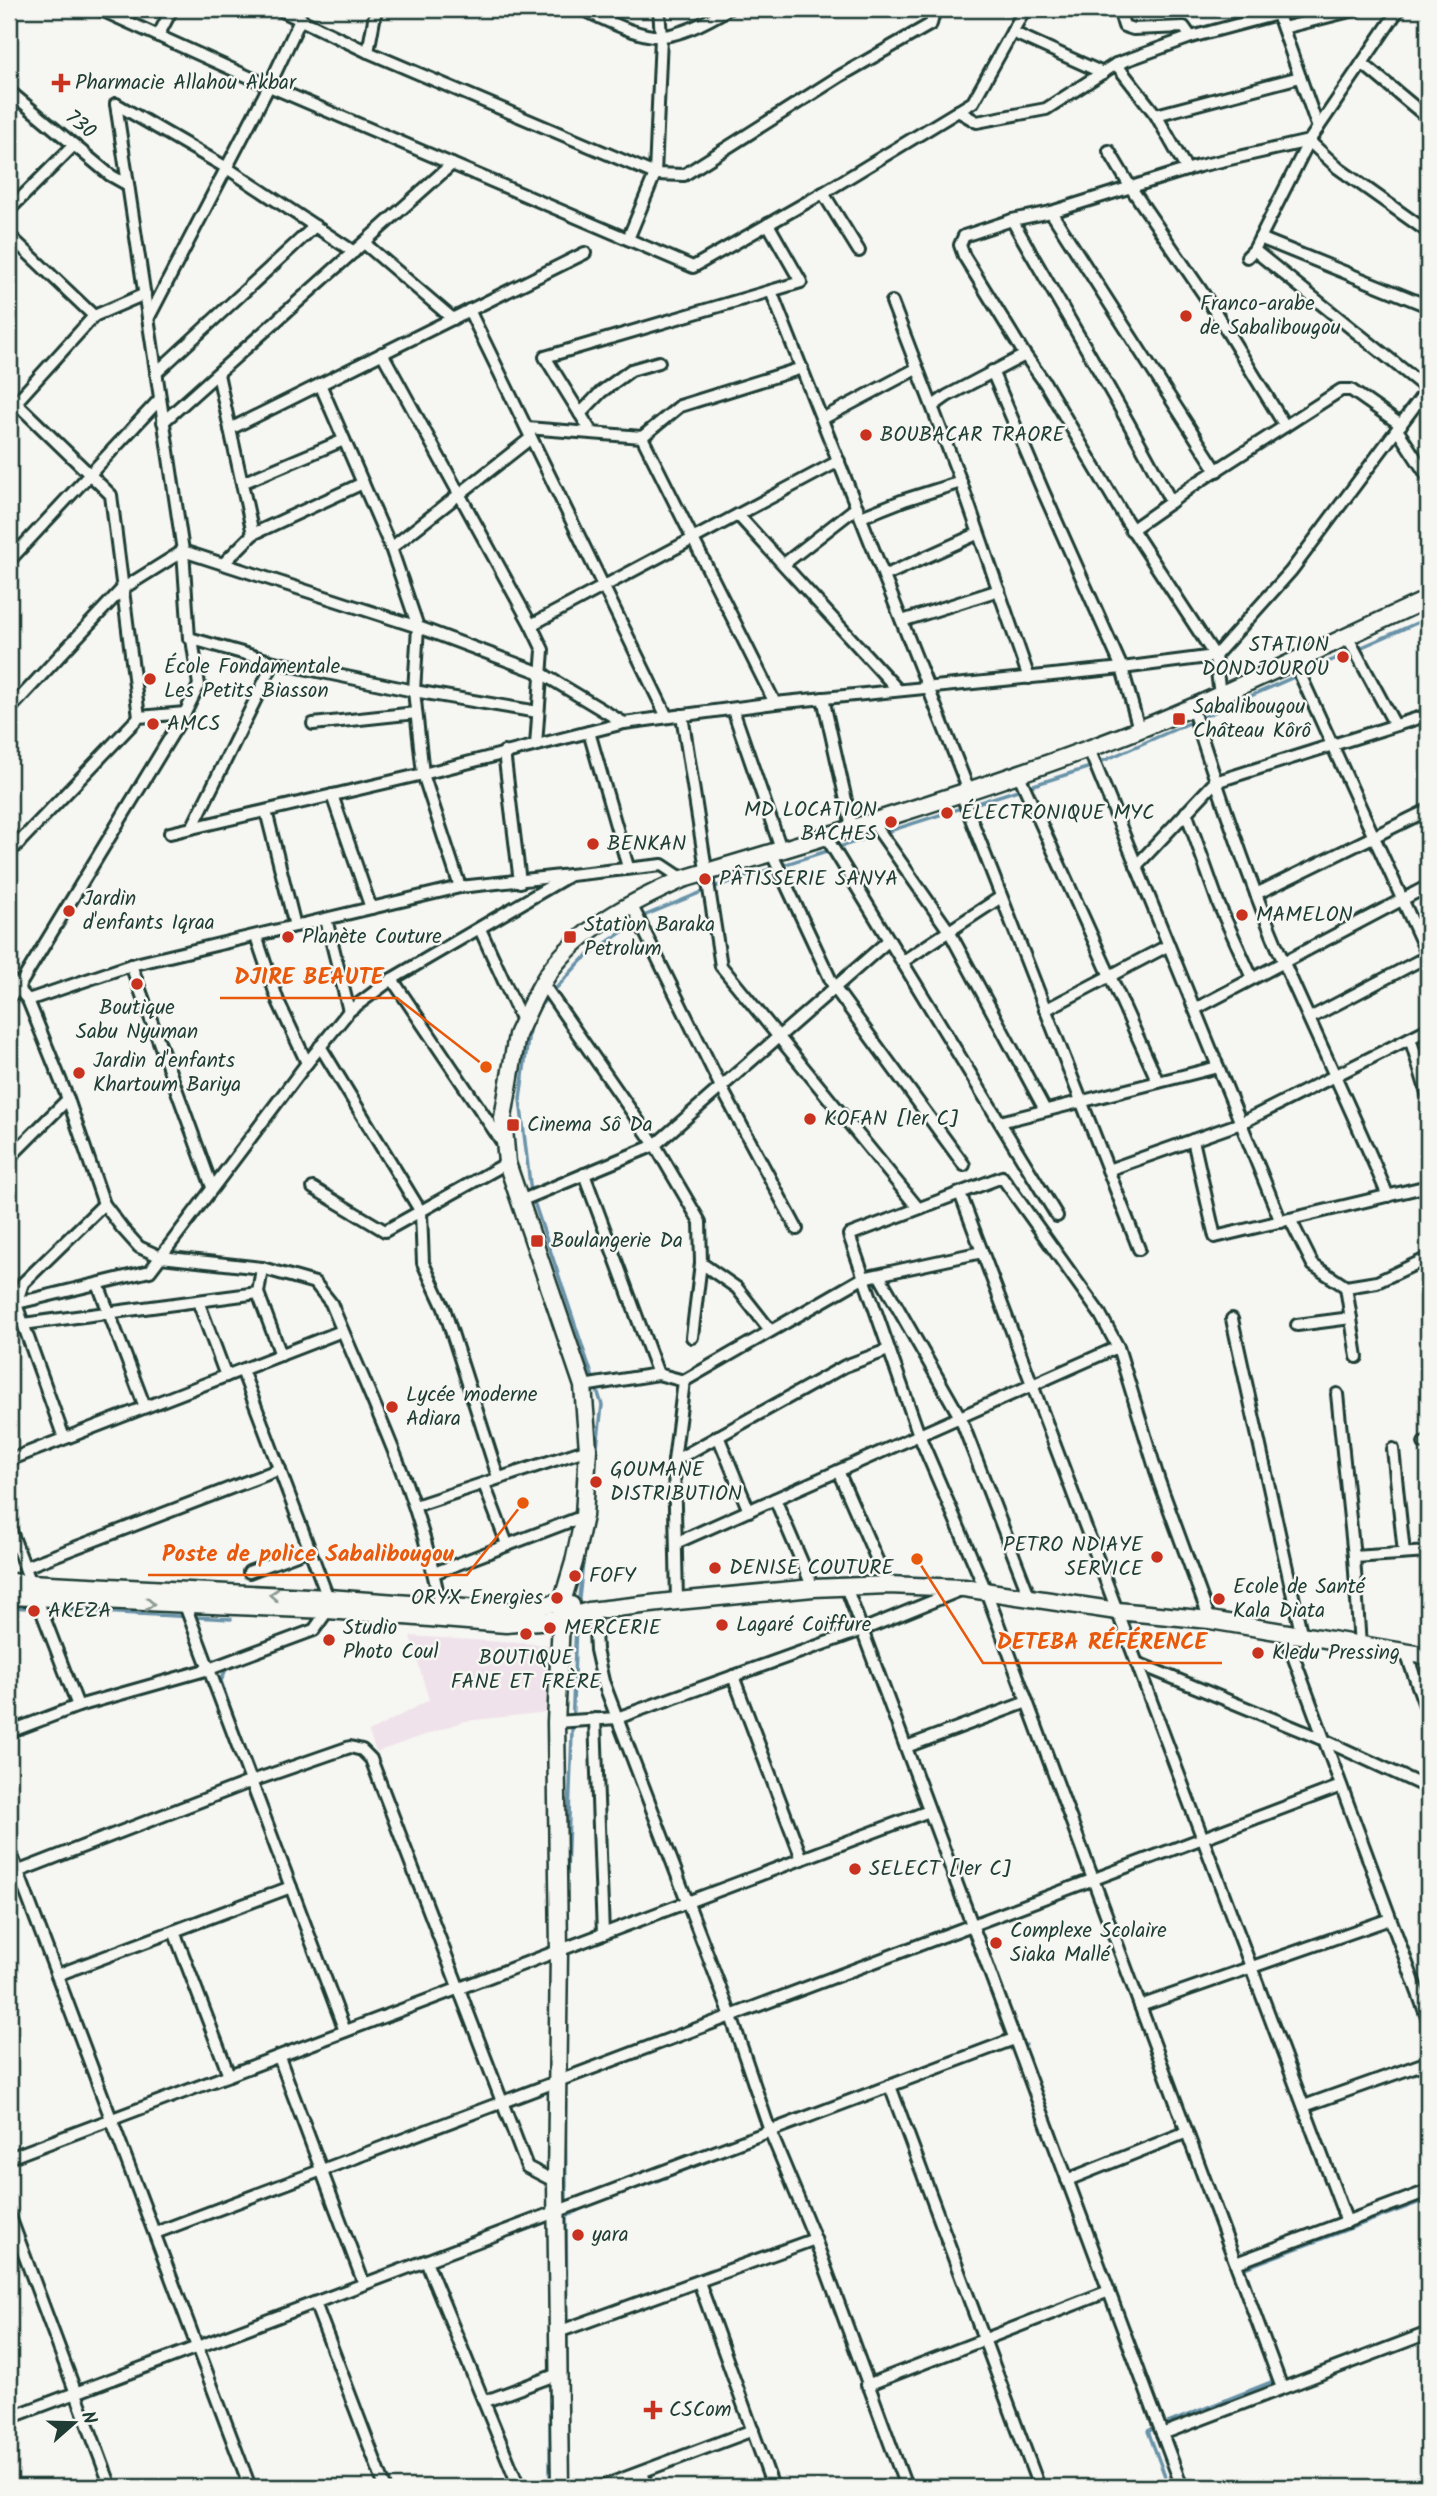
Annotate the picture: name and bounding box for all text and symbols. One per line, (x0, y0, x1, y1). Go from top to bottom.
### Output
place label: Pharmacie Allahou Akbar (75, 67, 297, 100)
marker: Pharmacie Allahou Akbar (53, 75, 69, 91)
street label: 730 (57, 102, 103, 148)
place label: Franco-arabe de Sabalibougou (1200, 288, 1341, 345)
marker: Franco-arabe de Sabalibougou (1178, 308, 1194, 324)
place label: BOUBACAR TRAORE (880, 419, 1065, 452)
marker: BOUBACAR TRAORE (858, 427, 874, 443)
place label: STATION DONDJOUROU (1202, 629, 1329, 686)
marker: STATION DONDJOUROU (1335, 649, 1351, 665)
place label: École Fondamentale Les Petits Biasson (164, 651, 341, 708)
marker: École Fondamentale Les Petits Biasson (142, 671, 158, 687)
place label: Sabalibougou Château Kôrô (1193, 691, 1312, 748)
place label: AMCS (167, 708, 220, 741)
marker: Sabalibougou Château Kôrô (1171, 711, 1187, 727)
marker: AMCS (145, 716, 161, 732)
place label: MD LOCATION BACHES (744, 794, 877, 851)
place label: ÉLECTRONIQUE MYC (961, 797, 1155, 830)
marker: ÉLECTRONIQUE MYC (939, 805, 955, 821)
marker: MD LOCATION BACHES (883, 814, 899, 830)
place label: BENKAN (607, 828, 686, 861)
marker: BENKAN (585, 836, 601, 852)
place label: PÂTISSERIE SANYA (719, 863, 898, 896)
marker: PÂTISSERIE SANYA (697, 871, 713, 887)
place label: Jardin d'enfants Iqraa (83, 883, 215, 940)
place label: MAMELON (1256, 899, 1353, 932)
marker: Jardin d'enfants Iqraa (61, 903, 77, 919)
marker: MAMELON (1234, 907, 1250, 923)
place label: Station Baraka Petrolum (584, 909, 715, 966)
place label: Planète Couture (302, 921, 442, 954)
marker: Planète Couture (280, 929, 296, 945)
marker: Station Baraka Petrolum (562, 929, 578, 945)
callout: DJIRE BEAUTE (220, 954, 397, 998)
text: DJIRE BEAUTE (234, 960, 385, 996)
marker: Boutique Sabu Nyuman (129, 976, 145, 992)
place label: Boutique Sabu Nyuman (76, 992, 198, 1049)
place label: Jardin d'enfants Khartoum Bariya (93, 1045, 241, 1102)
marker: Jardin d'enfants Khartoum Bariya (71, 1065, 87, 1081)
place label: KOFAN [1er C] (824, 1103, 959, 1136)
place label: Cinema Sô Da (527, 1109, 653, 1142)
marker: KOFAN [1er C] (802, 1111, 818, 1127)
marker: Cinema Sô Da (505, 1117, 521, 1133)
place label: Boulangerie Da (551, 1225, 683, 1258)
marker: Boulangerie Da (529, 1233, 545, 1249)
place label: Lycée moderne Adiara (406, 1379, 538, 1436)
marker: Lycée moderne Adiara (384, 1399, 400, 1415)
place label: GOUMANE DISTRIBUTION (610, 1454, 742, 1511)
marker: GOUMANE DISTRIBUTION (588, 1474, 604, 1490)
place label: PETRO NDIAYE SERVICE (1003, 1529, 1144, 1586)
callout: Poste de police Sabalibougou (148, 1531, 467, 1575)
text: Poste de police Sabalibougou (162, 1537, 455, 1573)
marker: PETRO NDIAYE SERVICE (1149, 1549, 1165, 1565)
place label: DENISE COUTURE (729, 1552, 894, 1585)
place label: FOFY (589, 1560, 637, 1593)
marker: DENISE COUTURE (707, 1560, 723, 1576)
marker: FOFY (567, 1568, 583, 1584)
place label: Ecole de Santé Kala Diata (1233, 1571, 1366, 1628)
place label: ORYX Energies (411, 1582, 543, 1615)
one-way arrow (268, 1588, 279, 1603)
marker: ORYX Energies (549, 1590, 565, 1606)
marker: Ecole de Santé Kala Diata (1211, 1591, 1227, 1607)
place label: AKEZA (48, 1595, 111, 1628)
one-way arrow (145, 1596, 156, 1611)
marker: AKEZA (26, 1603, 42, 1619)
place label: Lagaré Coiffure (736, 1609, 872, 1642)
place label: Studio Photo Coul (343, 1612, 439, 1669)
place label: MERCERIE (564, 1612, 662, 1645)
marker: Lagaré Coiffure (714, 1617, 730, 1633)
callout: DETEBA RÉFÉRENCE (983, 1619, 1222, 1663)
marker: MERCERIE (542, 1620, 558, 1636)
text: DETEBA RÉFÉRENCE (997, 1625, 1209, 1661)
marker: BOUTIQUE FANE ET FRÈRE (518, 1626, 534, 1642)
marker: Studio Photo Coul (321, 1632, 337, 1648)
place label: Kledu Pressing (1272, 1637, 1400, 1670)
place label: BOUTIQUE FANE ET FRÈRE (451, 1642, 602, 1699)
marker: Kledu Pressing (1250, 1645, 1266, 1661)
place label: SELECT [1er C] (869, 1853, 1011, 1886)
marker: SELECT [1er C] (847, 1861, 863, 1877)
place label: Complexe Scolaire Siaka Mallé (1010, 1915, 1167, 1972)
marker: Complexe Scolaire Siaka Mallé (988, 1935, 1004, 1951)
place label: yara (591, 2219, 629, 2252)
marker: yara (570, 2227, 586, 2243)
north arrow (38, 2388, 108, 2458)
place label: CSCom (669, 2394, 732, 2427)
marker: CSCom (643, 2400, 663, 2420)
text: N (72, 2407, 104, 2429)

